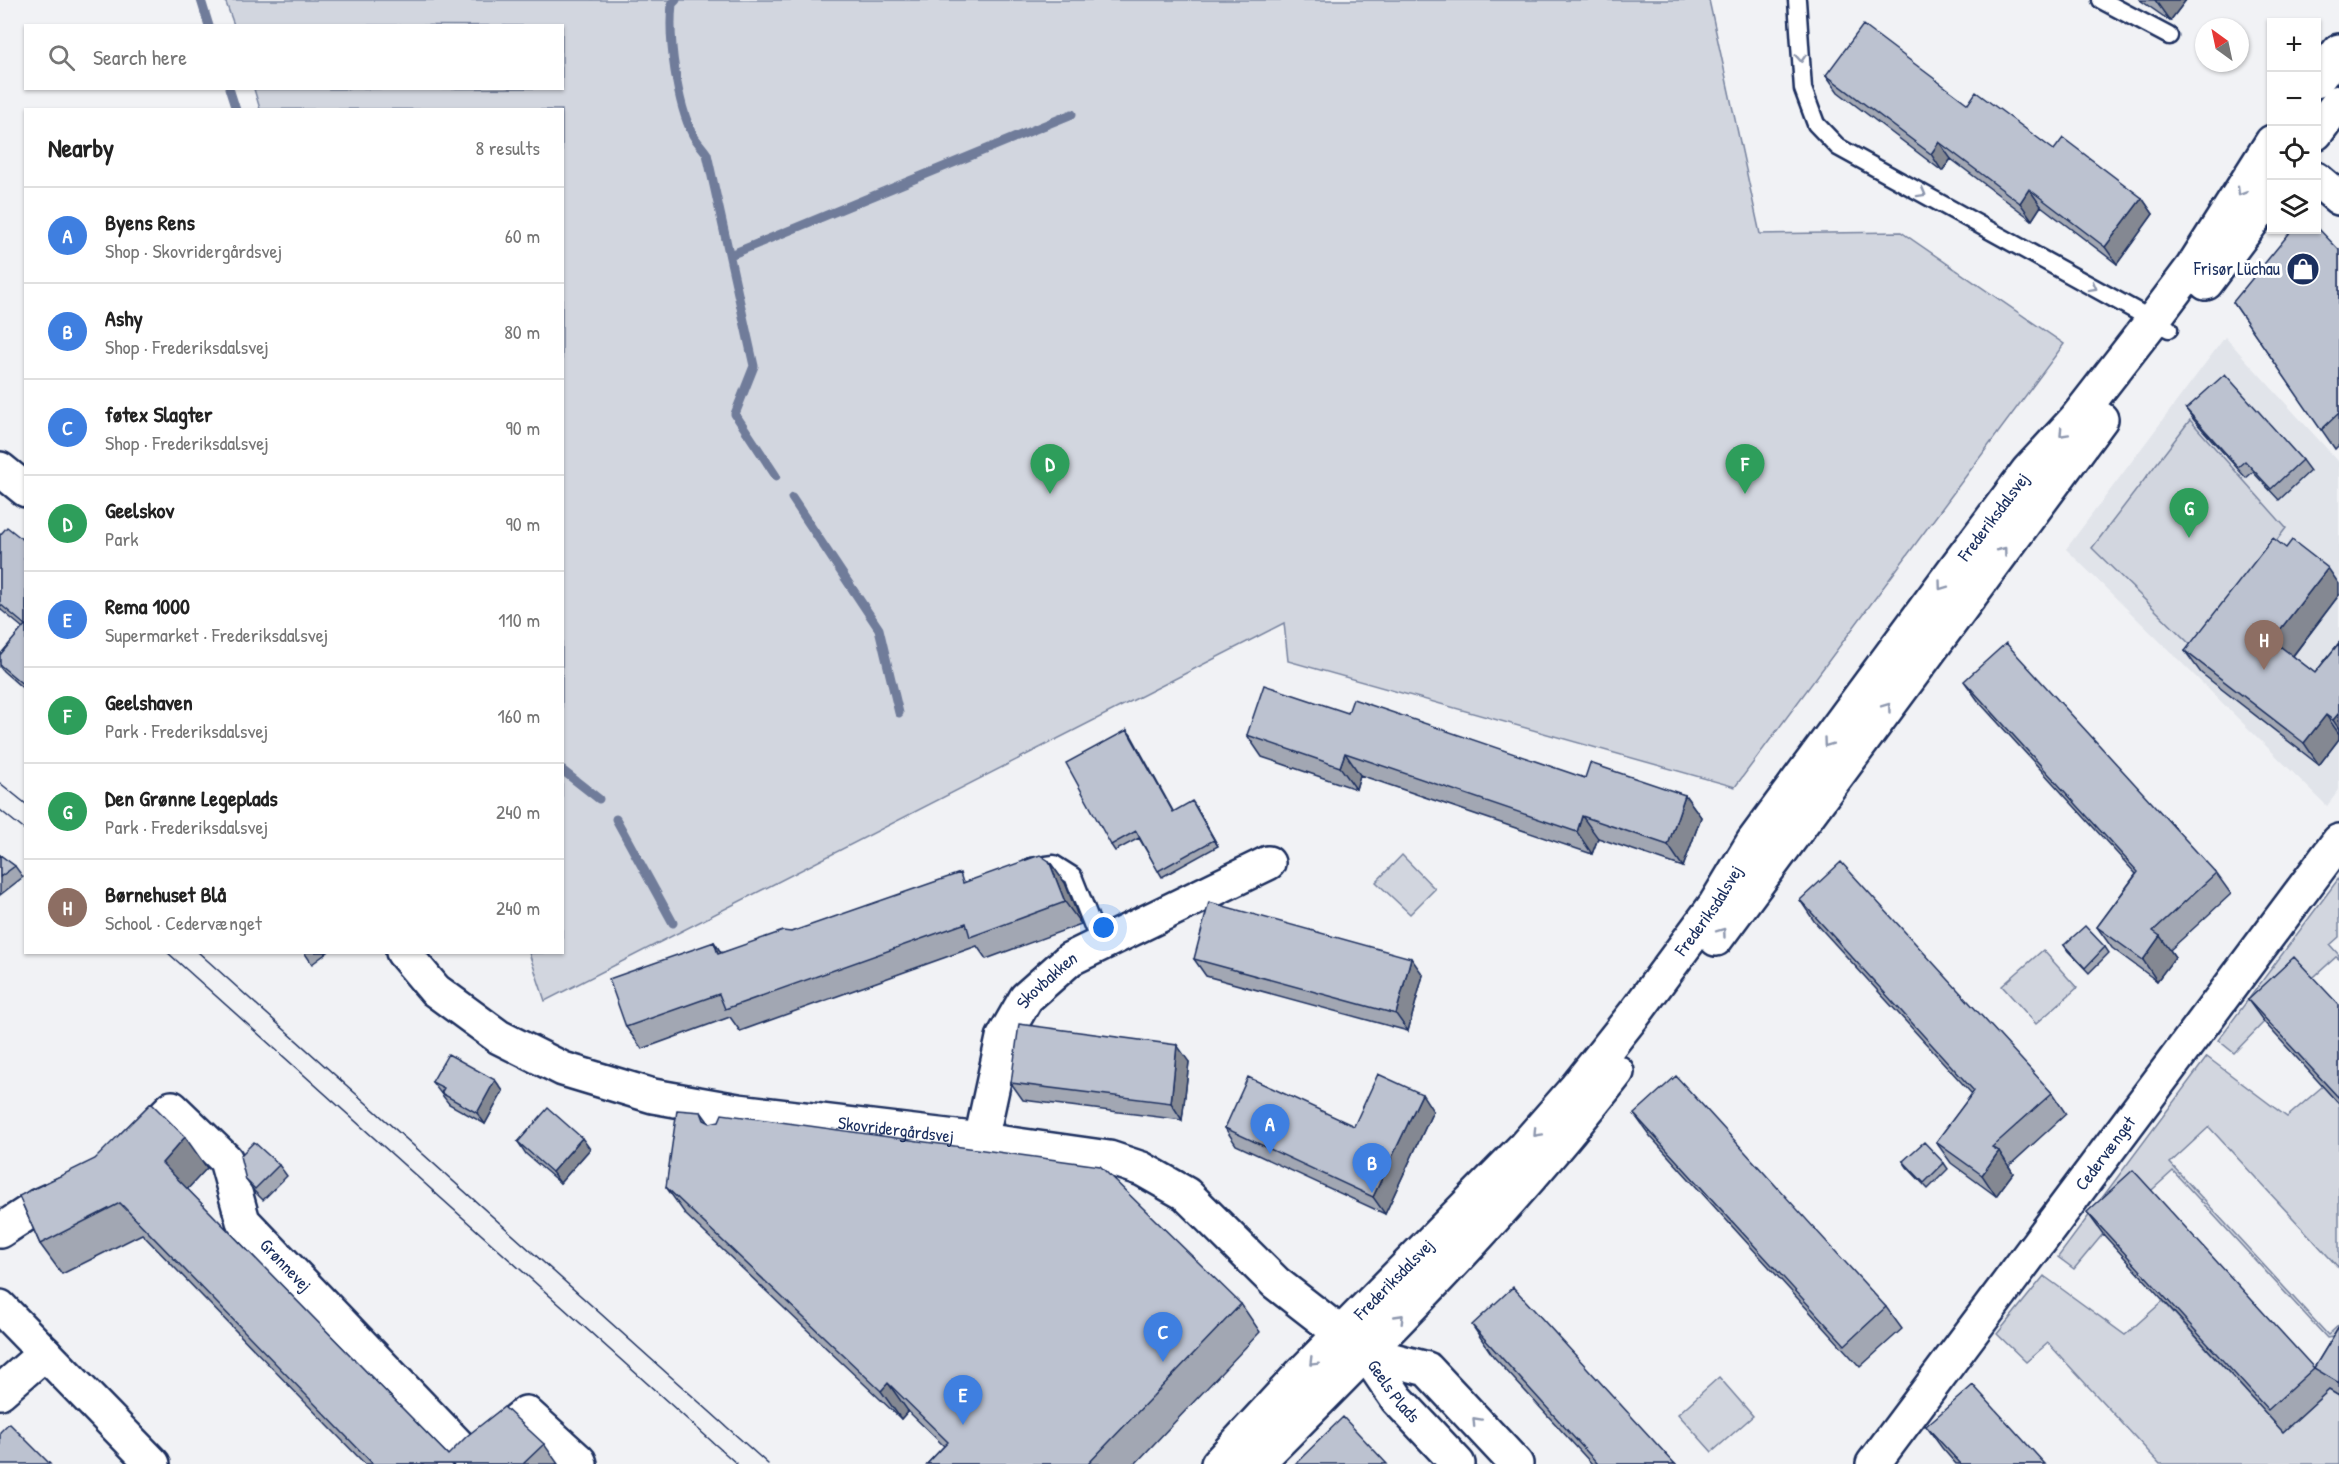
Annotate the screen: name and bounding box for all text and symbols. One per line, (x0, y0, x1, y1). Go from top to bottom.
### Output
north arrow (2195, 18, 2249, 72)
map controls (2267, 18, 2321, 234)
button: + (2267, 18, 2321, 72)
search box (24, 24, 564, 90)
icon: search (45, 41, 78, 74)
text: Search here (93, 42, 187, 72)
one-way arrow (1794, 54, 1807, 63)
button: − (2267, 72, 2321, 126)
button: locate (2267, 126, 2321, 180)
text: Nearby (48, 130, 114, 165)
text: 8 results (475, 134, 540, 161)
button: layers (2267, 180, 2321, 234)
one-way arrow (1916, 186, 1926, 197)
one-way arrow (2237, 186, 2249, 196)
text: Byens Rens (105, 207, 195, 237)
text: A (63, 222, 72, 249)
text: 60 m (505, 222, 540, 249)
text: Shop · Skovridergårdsvej (105, 237, 282, 264)
shop icon: Frisør Lüchau (2285, 251, 2321, 287)
place label: Frisør Lüchau (2193, 256, 2280, 281)
one-way arrow (2086, 280, 2097, 291)
text: Ashy (105, 303, 143, 333)
text: B (62, 318, 73, 345)
text: 80 m (504, 318, 540, 345)
text: Shop · Frederiksdalsvej (105, 333, 269, 360)
text: føtex Slagter (105, 399, 213, 429)
text: C (62, 414, 73, 441)
text: 90 m (506, 414, 540, 441)
one-way arrow (2059, 426, 2070, 437)
text: Shop · Frederiksdalsvej (105, 429, 269, 456)
pin: D (1030, 444, 1070, 494)
pin: F (1726, 444, 1764, 494)
street label: Frederiksdalsvej (1951, 467, 2035, 567)
pin: G (2170, 488, 2208, 538)
text: Geelskov (105, 495, 174, 525)
text: D (63, 510, 72, 537)
text: 90 m (506, 510, 540, 537)
text: Park (105, 525, 138, 552)
one-way arrow (1996, 546, 2007, 557)
one-way arrow (1938, 579, 1949, 590)
text: Rema 1000 (105, 591, 190, 621)
text: E (63, 606, 72, 633)
text: 110 m (498, 606, 540, 633)
pin: H (2244, 620, 2284, 670)
text: Supermarket · Frederiksdalsvej (105, 621, 328, 648)
text: Geelshaven (105, 687, 193, 717)
text: F (64, 702, 71, 729)
text: 160 m (498, 702, 540, 729)
one-way arrow (1880, 703, 1891, 714)
text: Park · Frederiksdalsvej (105, 717, 268, 744)
one-way arrow (1823, 736, 1834, 747)
text: Den Grønne Legeplads (105, 783, 278, 813)
text: G (63, 798, 72, 825)
text: 240 m (496, 798, 540, 825)
text: Park · Frederiksdalsvej (105, 813, 268, 840)
street label: Frederiksdalsvej (1668, 860, 1748, 962)
text: Børnehuset Blå (105, 879, 226, 909)
text: H (63, 894, 72, 921)
text: 240 m (496, 894, 540, 921)
text: School · Cedervænget (105, 909, 262, 936)
your location (1089, 913, 1118, 942)
one-way arrow (1714, 927, 1725, 938)
street label: Skovbakken (1010, 945, 1081, 1013)
pin: A (1250, 1104, 1290, 1154)
street label: Skovridergårdsvej (836, 1110, 956, 1149)
street label: Cedervænget (2069, 1110, 2142, 1195)
one-way arrow (1533, 1126, 1544, 1136)
pin: B (1352, 1144, 1392, 1193)
street label: Grønnevej (254, 1233, 318, 1297)
street label: Frederiksdalsvej (1347, 1233, 1439, 1326)
pin: C (1144, 1312, 1182, 1362)
one-way arrow (1393, 1314, 1404, 1324)
street label: Geels Plads (1362, 1354, 1426, 1428)
one-way arrow (1309, 1355, 1320, 1366)
pin: E (944, 1376, 982, 1425)
one-way arrow (1472, 1418, 1483, 1428)

